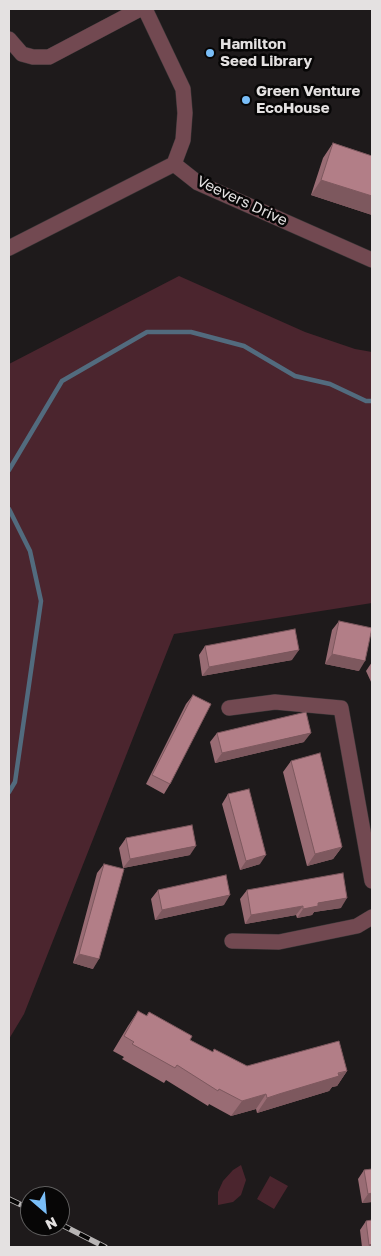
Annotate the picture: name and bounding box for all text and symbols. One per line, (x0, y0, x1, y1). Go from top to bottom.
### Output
place label: Hamilton Seed Library (220, 35, 312, 70)
marker: Hamilton Seed Library (204, 47, 216, 59)
place label: Green Venture EcoHouse (256, 82, 360, 117)
marker: Green Venture EcoHouse (240, 94, 252, 106)
street label: Veevers Drive (194, 172, 290, 230)
north arrow (20, 1186, 70, 1236)
text: N (43, 1214, 60, 1234)

